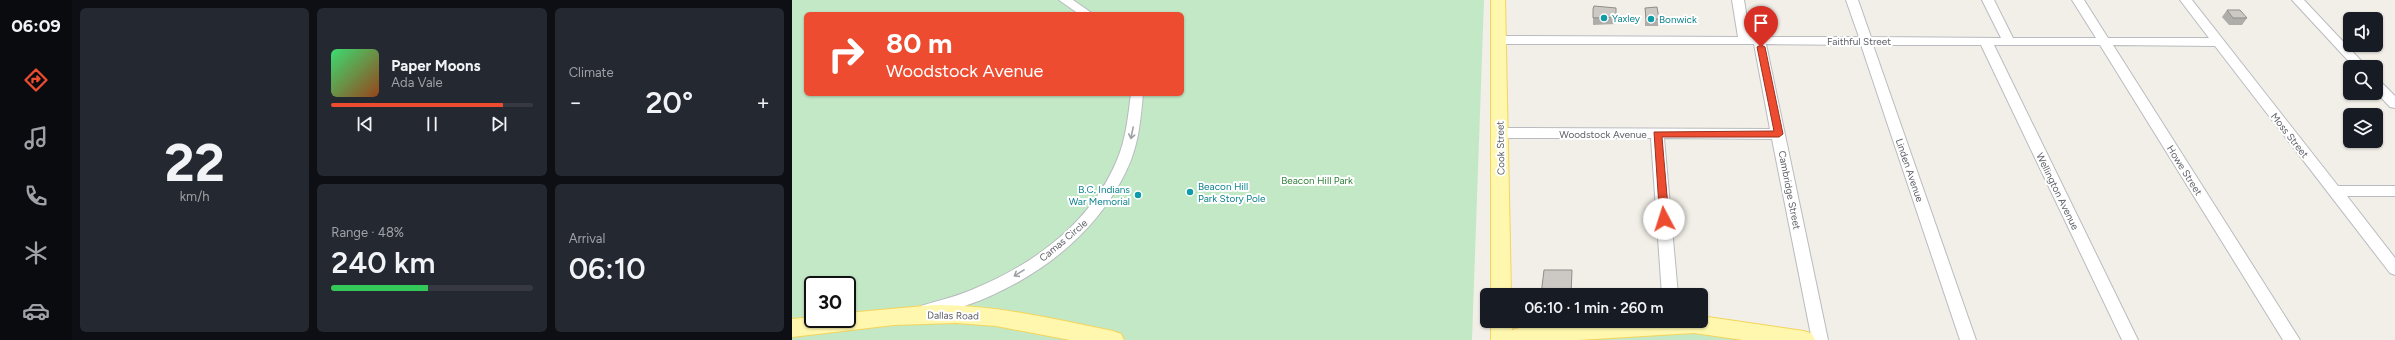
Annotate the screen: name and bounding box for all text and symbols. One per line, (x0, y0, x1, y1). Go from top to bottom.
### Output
pin (1744, 6, 1778, 47)
place label: Yaxley (1612, 12, 1641, 25)
icon: arrive (1750, 12, 1772, 34)
map controls (2343, 12, 2383, 148)
button: sound (2343, 12, 2383, 52)
marker: Yaxley (1599, 13, 1609, 23)
place label: Bonwick (1659, 13, 1697, 26)
marker: Bonwick (1646, 14, 1656, 24)
text: 06:09 (11, 15, 61, 37)
text: 80 m (886, 26, 952, 60)
icon: right (820, 28, 872, 80)
street label: Faithful Street (1827, 35, 1891, 48)
text: Paper Moons (391, 57, 481, 75)
text: Woodstock Avenue (886, 60, 1043, 82)
button: search (2343, 60, 2383, 100)
text: Climate (569, 65, 614, 80)
icon: directions (22, 66, 50, 94)
text: Ada Vale (391, 75, 443, 90)
text: 20° (645, 84, 693, 121)
text: − (569, 89, 582, 116)
text: + (756, 89, 770, 116)
button: layers (2343, 108, 2383, 148)
street label: Moss Street (2268, 110, 2312, 161)
icon: previous (354, 113, 376, 135)
icon: pause (421, 113, 443, 135)
icon: next (488, 113, 510, 135)
street label: Cook Street (1494, 121, 1507, 175)
icon: music (22, 124, 50, 152)
one-way arrow (1128, 126, 1136, 139)
street label: Woodstock Avenue (1559, 128, 1647, 141)
text: 22 (165, 132, 225, 194)
street label: Linden Avenue (1893, 137, 1927, 204)
street label: Howe Street (2164, 143, 2205, 198)
street label: Cambridge Street (1775, 150, 1804, 231)
street label: Wellington Avenue (2033, 151, 2082, 232)
park label: Beacon Hill Park (1281, 174, 1353, 187)
place label: Beacon Hill Park Story Pole (1198, 180, 1266, 205)
icon: phone (22, 182, 50, 210)
place label: B.C. Indians War Memorial (1069, 183, 1130, 208)
marker: Beacon Hill Park Story Pole (1185, 187, 1195, 197)
text: km/h (180, 189, 210, 204)
marker: B.C. Indians War Memorial (1133, 190, 1143, 200)
position arrow (1643, 198, 1685, 240)
street label: Camas Circle (1037, 216, 1091, 264)
text: Range · 48% (331, 225, 404, 240)
text: Arrival (569, 231, 605, 246)
icon: climate (22, 239, 50, 267)
text: 240 km (331, 244, 435, 281)
text: 06:10 (569, 250, 646, 287)
one-way arrow (1014, 269, 1025, 277)
speed limit sign: 30 (804, 276, 856, 328)
icon: car (22, 297, 50, 325)
text: 06:10 · 1 min · 260 m (1524, 299, 1664, 317)
street label: Dallas Road (927, 309, 979, 322)

